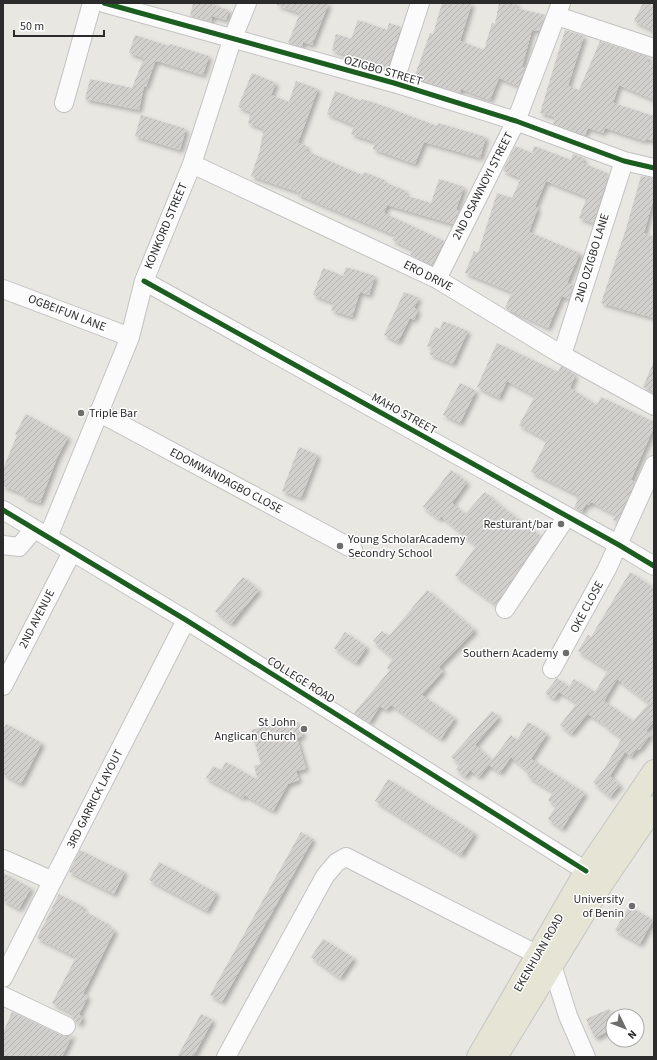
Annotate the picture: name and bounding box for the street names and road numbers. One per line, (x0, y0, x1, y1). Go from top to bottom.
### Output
street label: OZIGBO STREET (342, 52, 425, 90)
street label: 2ND OSAWNOYI STREET (448, 129, 518, 243)
street label: KONKORD STREET (140, 180, 192, 272)
street label: 2ND OZIGBO LANE (570, 211, 614, 305)
street label: ERO DRIVE (400, 256, 456, 296)
street label: OGBEIFUN LANE (26, 290, 108, 336)
street label: MAHO STREET (368, 389, 440, 439)
street label: EDOMWANDAGBO CLOSE (167, 444, 285, 518)
street label: OKE CLOSE (566, 578, 608, 636)
street label: 2ND AVENUE (15, 587, 59, 651)
street label: COLLEGE ROAD (264, 652, 338, 708)
street label: 3RD GARRICK LAYOUT (63, 746, 128, 852)
street label: EKENHUAN ROAD (510, 911, 568, 995)

